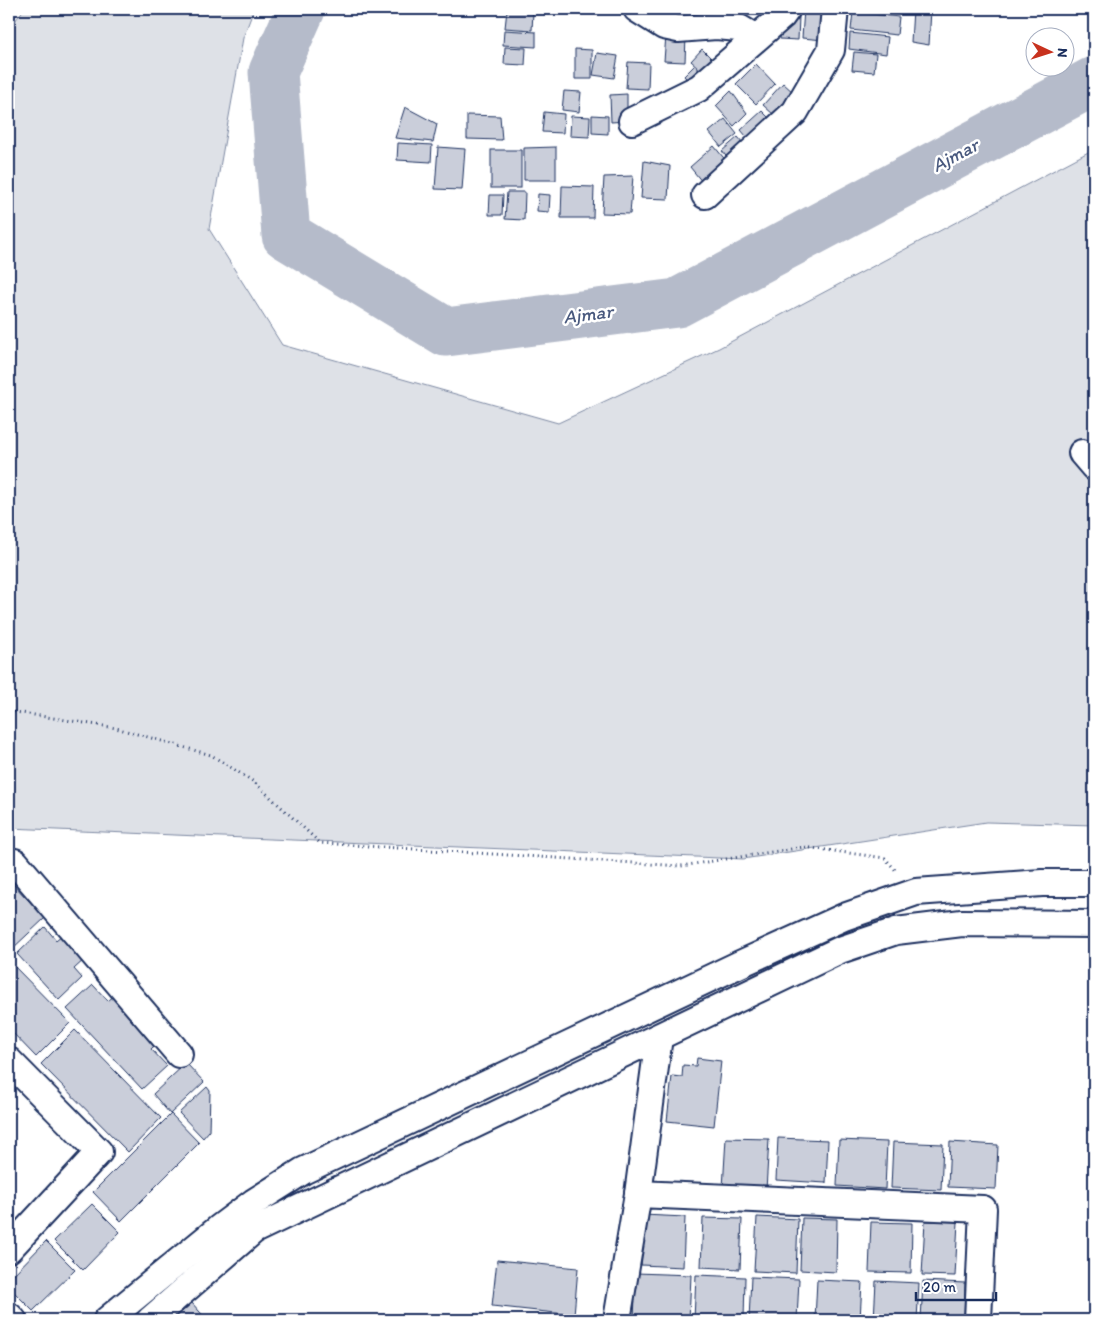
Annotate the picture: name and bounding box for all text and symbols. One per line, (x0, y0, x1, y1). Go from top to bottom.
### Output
north arrow (1026, 28, 1076, 78)
text: N (1054, 48, 1071, 58)
water label: Ajmar (928, 132, 984, 177)
water label: Ajmar (562, 299, 616, 328)
scale bar (916, 1269, 996, 1301)
text: 20 m (923, 1278, 957, 1296)

